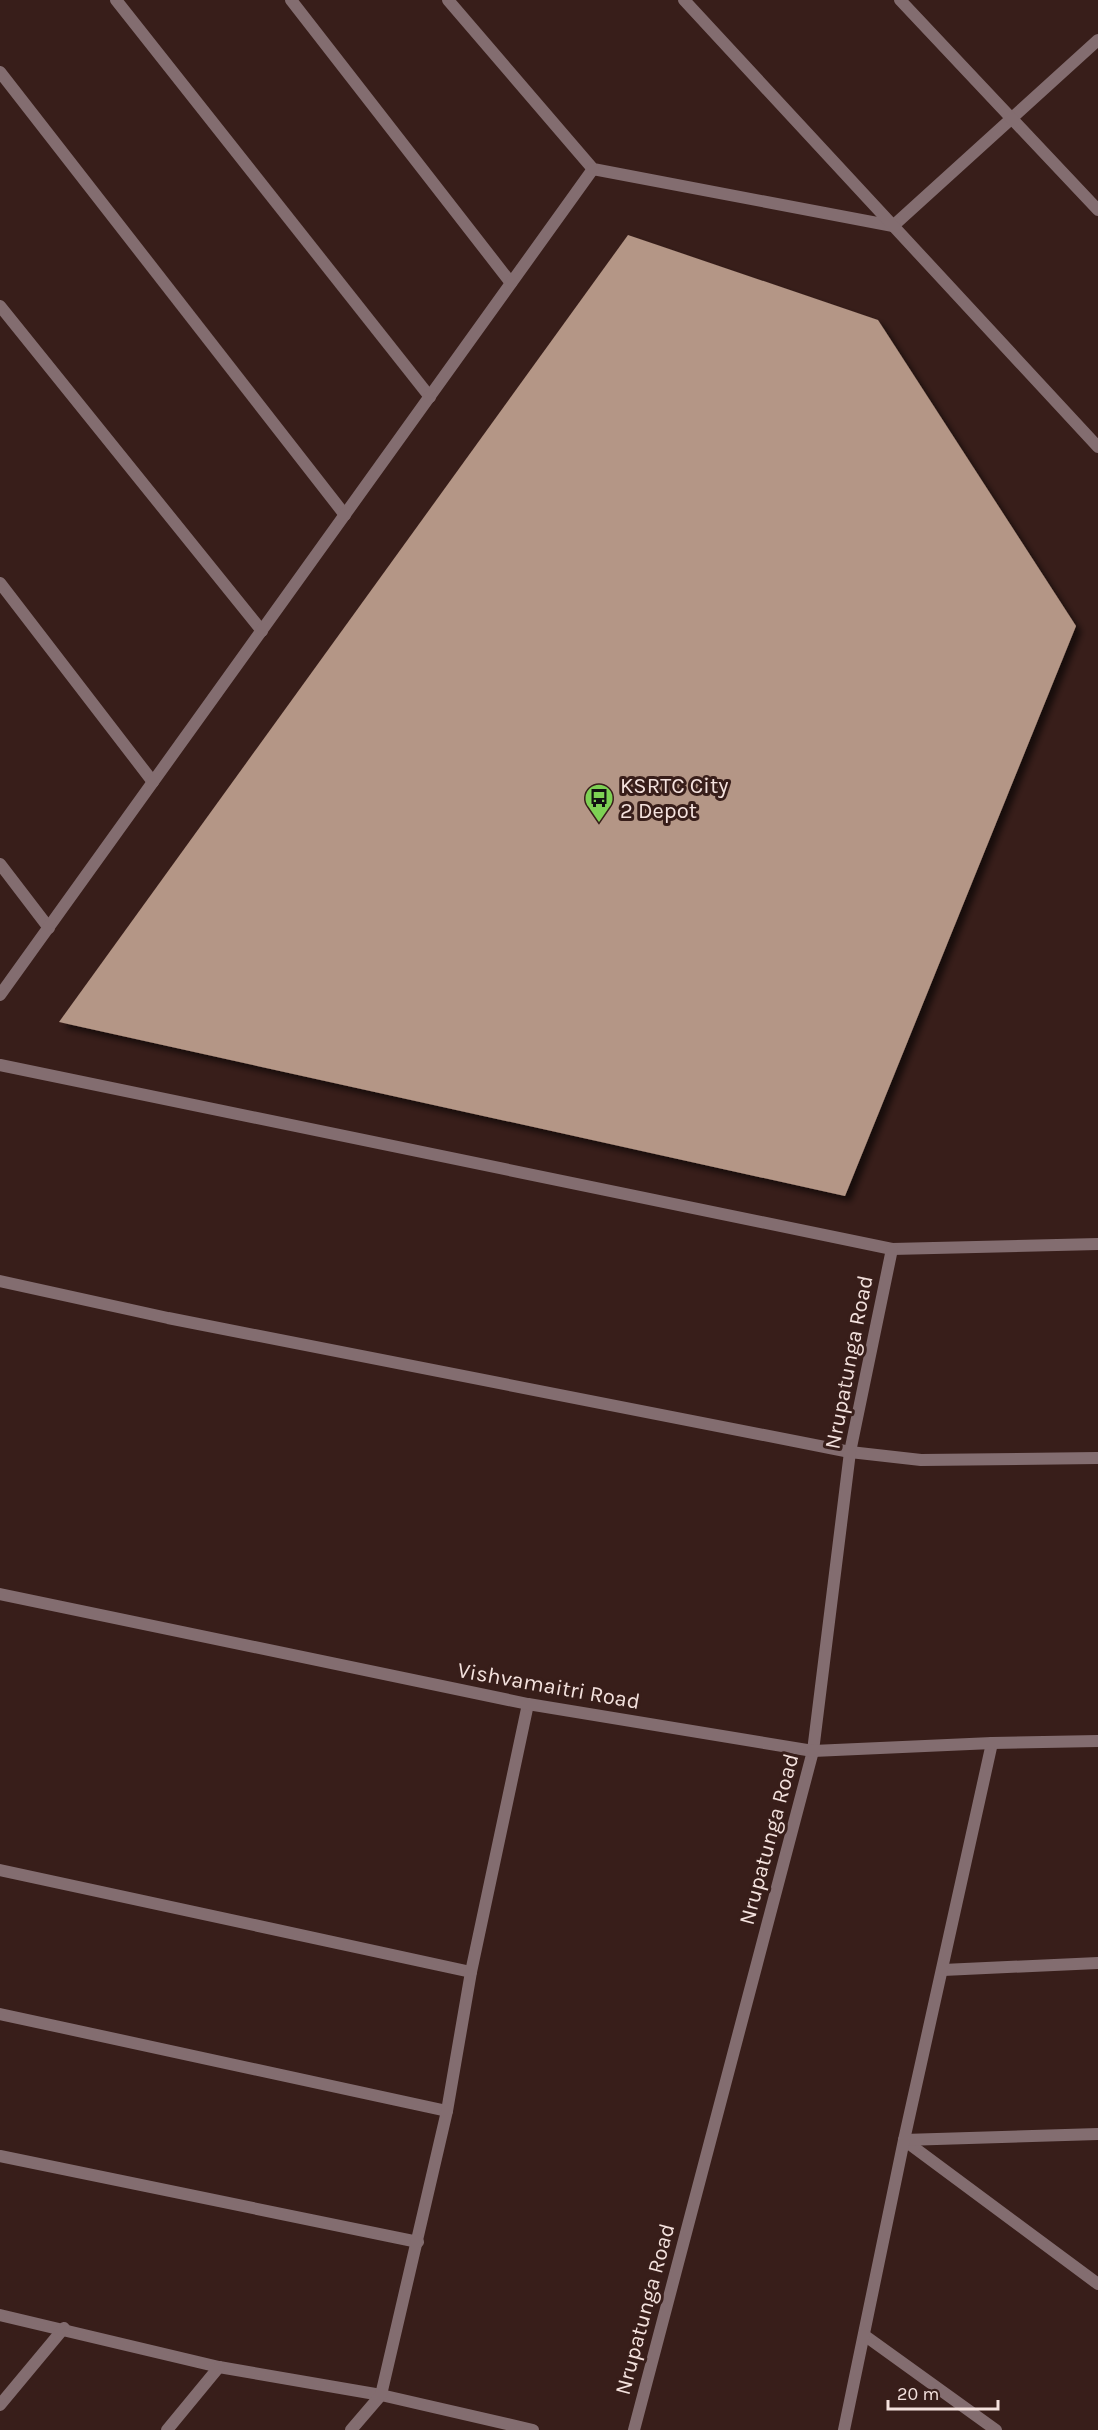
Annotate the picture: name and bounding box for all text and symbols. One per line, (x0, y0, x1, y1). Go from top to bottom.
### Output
place label: KSRTC City 2 Depot (620, 773, 728, 824)
bus stop icon: KSRTC City 2 Depot (583, 782, 615, 824)
street label: Nrupatunga Road (819, 1273, 879, 1451)
street label: Vishvamaitri Road (456, 1657, 642, 1715)
street label: Nrupatunga Road (734, 1751, 804, 1928)
street label: Nrupatunga Road (610, 2221, 680, 2398)
scale bar (888, 2373, 998, 2411)
text: 20 m (897, 2383, 939, 2405)

